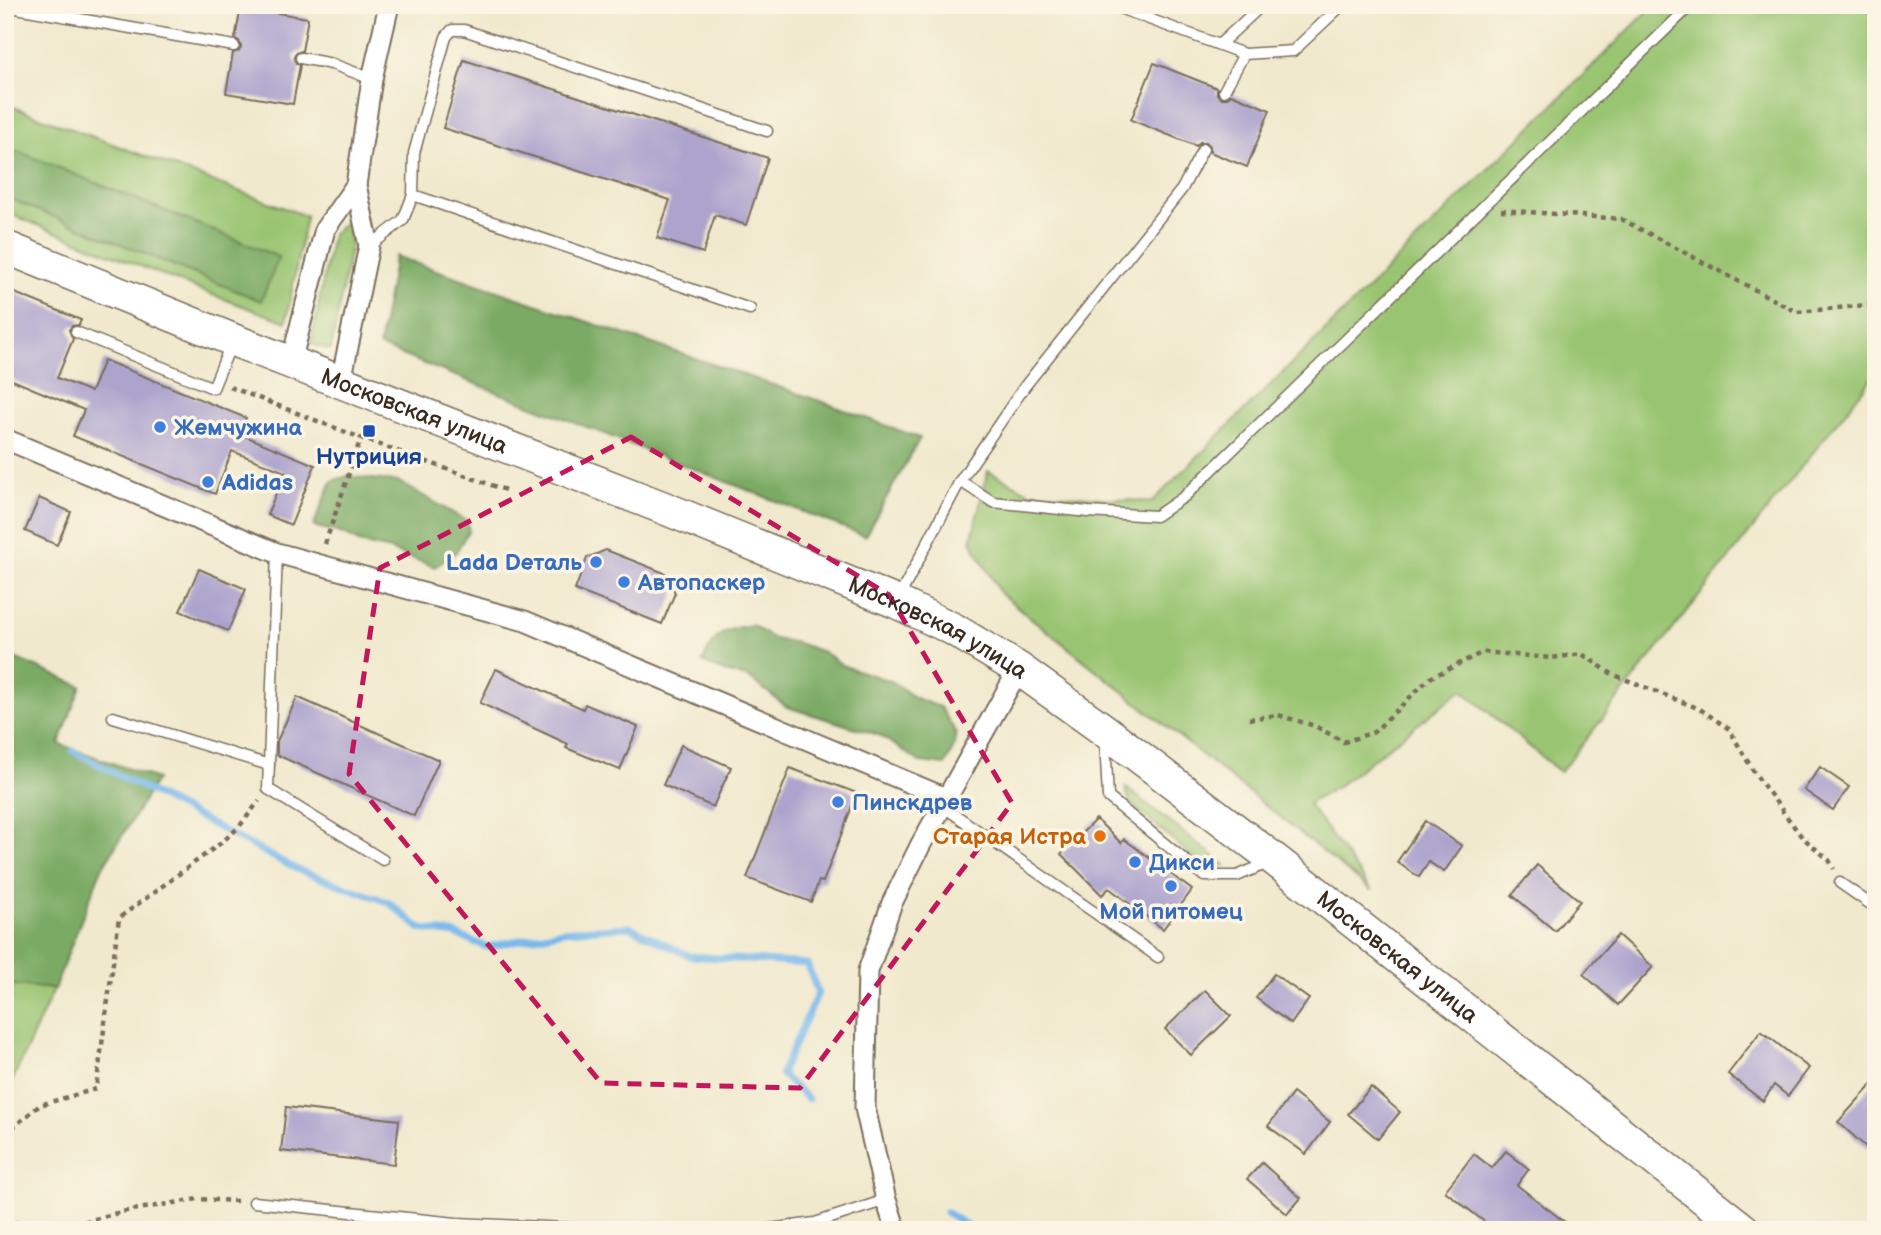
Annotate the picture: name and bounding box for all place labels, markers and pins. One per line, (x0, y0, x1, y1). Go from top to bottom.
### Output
place label: Жемчужина (174, 414, 303, 442)
marker: Жемчужина (152, 419, 168, 435)
marker: Нутриция (361, 423, 377, 439)
place label: Нутриция (316, 443, 422, 471)
place label: Adidas (221, 469, 293, 497)
marker: Adidas (200, 474, 216, 490)
place label: Lada Dеталь (446, 549, 582, 577)
marker: Lada Dеталь (588, 554, 604, 570)
place label: Автопаскер (637, 569, 766, 597)
marker: Автопаскер (616, 574, 632, 590)
place label: Пинскдрев (852, 789, 973, 817)
marker: Пинскдрев (830, 794, 846, 810)
place label: Старая Истра (933, 823, 1087, 851)
marker: Старая Истра (1092, 828, 1108, 844)
place label: Дикси (1149, 849, 1215, 877)
marker: Дикси (1127, 854, 1143, 870)
marker: Мой питомец (1163, 878, 1179, 894)
place label: Мой питомец (1099, 898, 1243, 926)

